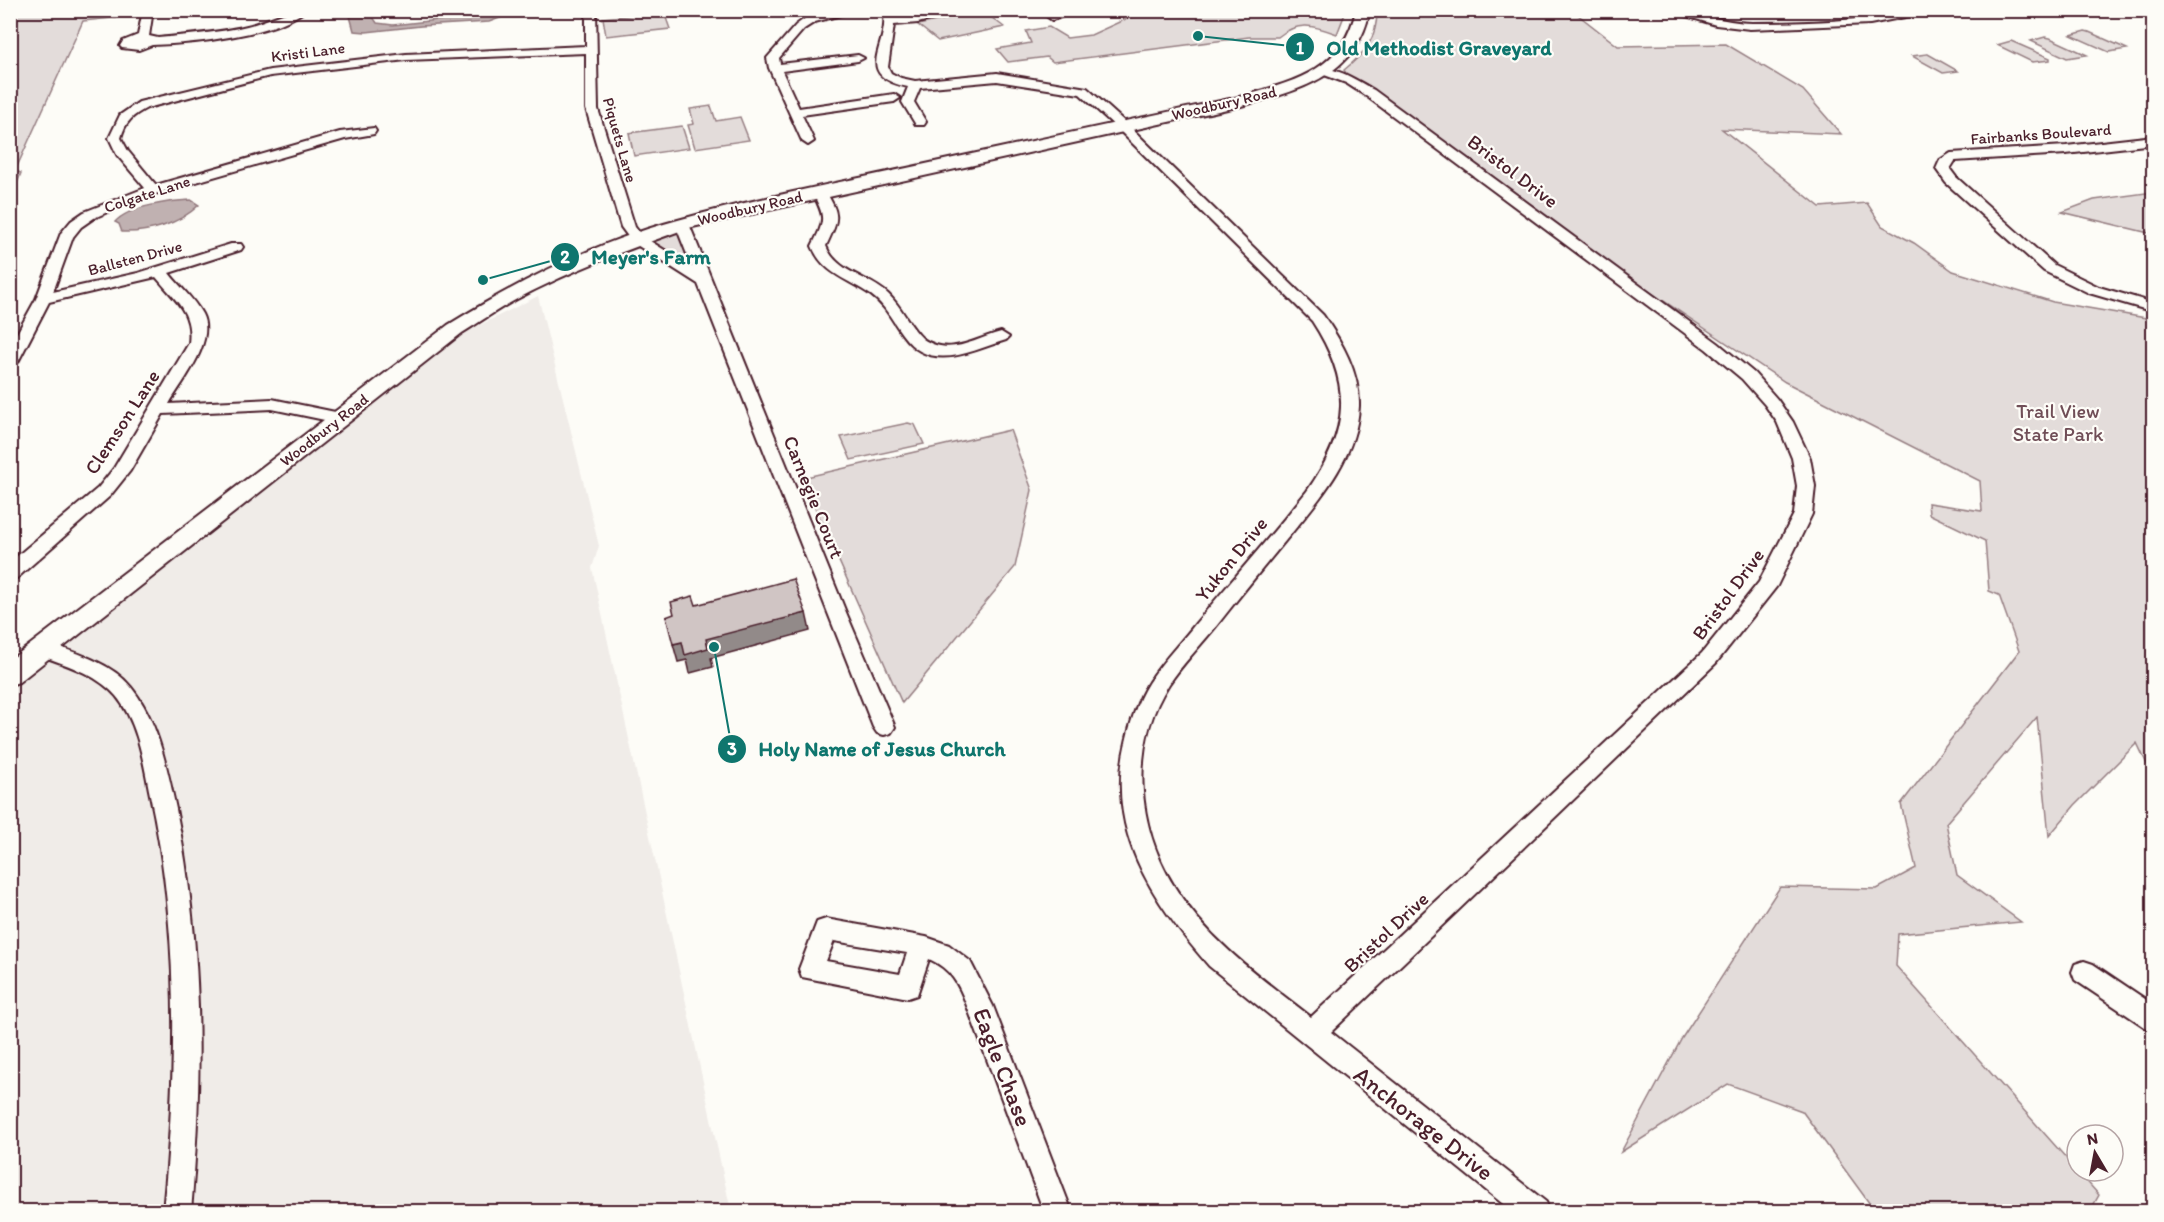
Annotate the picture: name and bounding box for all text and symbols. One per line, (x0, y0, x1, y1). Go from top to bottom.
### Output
callout: Old Methodist Graveyard (1285, 28, 1564, 67)
text: Old Methodist Graveyard (1326, 35, 1552, 61)
text: 1 (1296, 37, 1305, 59)
street label: Kristi Lane (270, 38, 346, 66)
street label: Woodbury Road (1170, 82, 1279, 124)
street label: Piquets Lane (599, 95, 641, 185)
street label: Fairbanks Boulevard (1970, 120, 2112, 148)
street label: Bristol Drive (1463, 129, 1563, 213)
street label: Colgate Lane (102, 171, 192, 217)
street label: Woodbury Road (696, 187, 805, 229)
street label: Ballsten Drive (86, 236, 184, 280)
callout: Meyer's Farm (550, 237, 722, 276)
text: Meyer's Farm (591, 244, 712, 270)
text: 2 (560, 246, 570, 268)
street label: Clemson Lane (79, 365, 165, 479)
street label: Woodbury Road (276, 389, 372, 470)
park label: Trail View State Park (2013, 399, 2104, 446)
street label: Carnegie Court (778, 432, 850, 562)
street label: Yukon Drive (1190, 512, 1272, 606)
street label: Bristol Drive (1687, 544, 1769, 644)
callout: Holy Name of Jesus Church (717, 729, 1018, 768)
text: Holy Name of Jesus Church (758, 736, 1006, 762)
text: 3 (727, 738, 737, 760)
street label: Bristol Drive (1339, 887, 1433, 977)
street label: Eagle Chase (967, 1004, 1039, 1130)
street label: Anchorage Drive (1348, 1059, 1500, 1187)
north arrow (2065, 1123, 2125, 1183)
text: N (2086, 1128, 2099, 1149)

